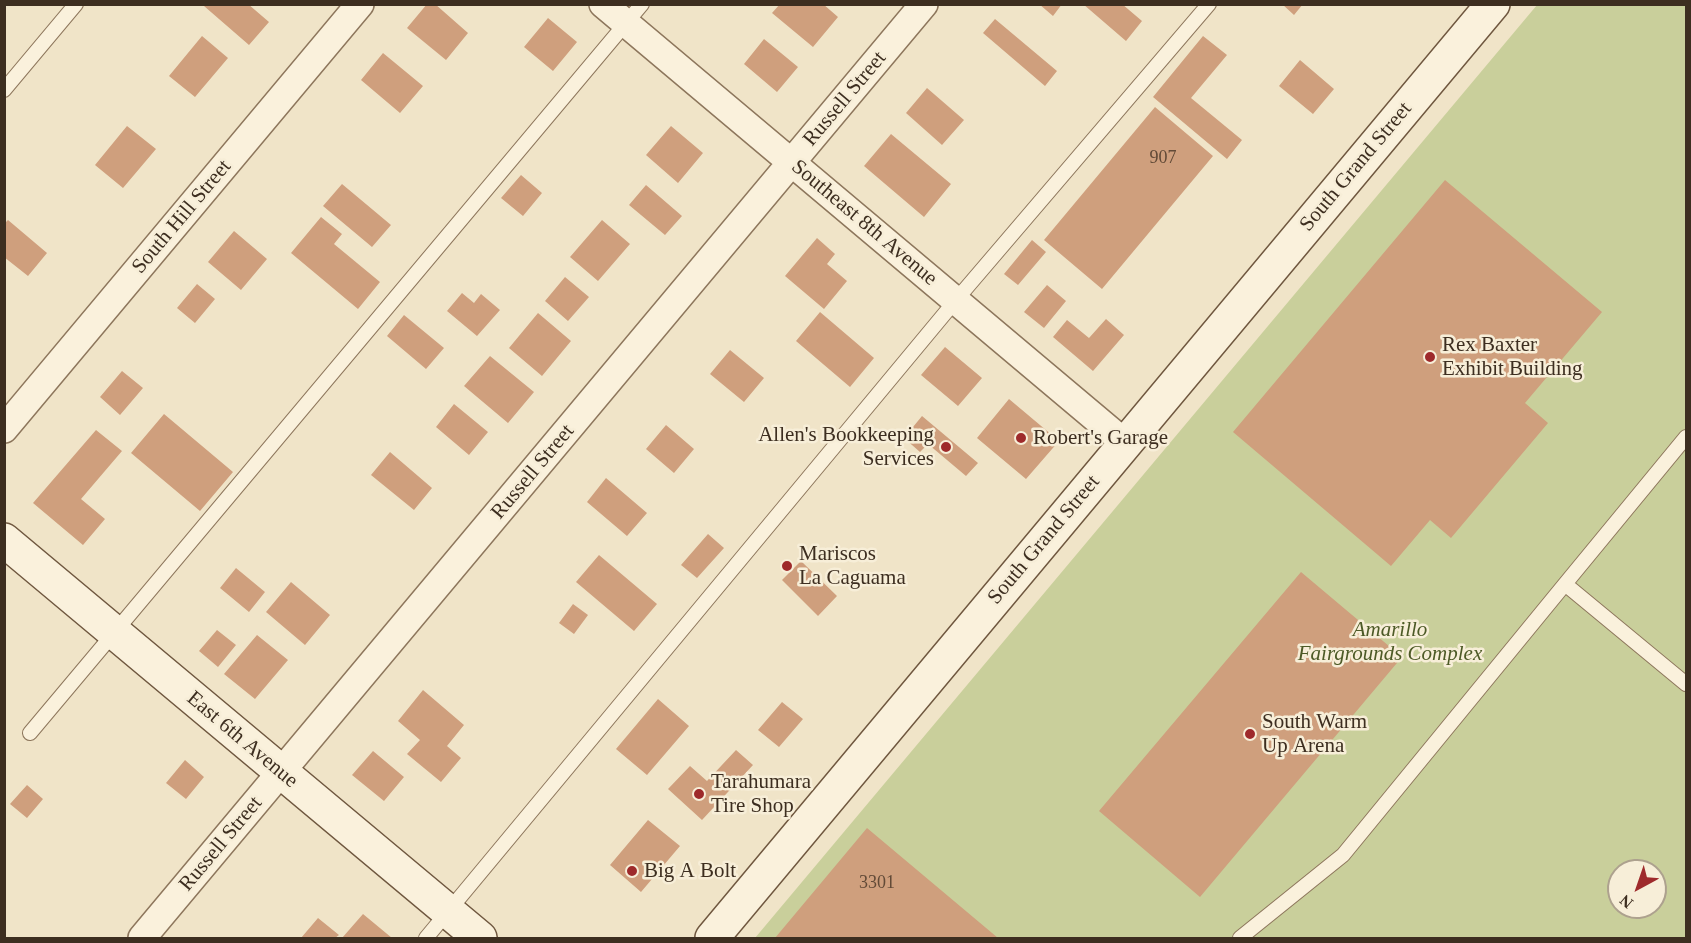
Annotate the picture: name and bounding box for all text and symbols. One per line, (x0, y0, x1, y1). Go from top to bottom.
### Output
street label: Russell Street (798, 46, 892, 152)
street label: South Grand Street (1295, 97, 1417, 237)
house number: 907 (1150, 147, 1176, 169)
street label: South Hill Street (127, 155, 237, 279)
street label: Southeast 8th Avenue (786, 155, 942, 291)
place label: Rex Baxter Exhibit Building (1442, 332, 1583, 382)
marker: Rex Baxter Exhibit Building (1423, 350, 1437, 364)
street label: Russell Street (486, 419, 580, 525)
place label: Allen's Bookkeeping Services (758, 422, 934, 472)
place label: Robert's Garage (1033, 425, 1168, 451)
marker: Robert's Garage (1014, 431, 1028, 445)
marker: Allen's Bookkeeping Services (939, 440, 953, 454)
street label: South Grand Street (983, 470, 1105, 610)
place label: Mariscos La Caguama (799, 541, 906, 591)
marker: Mariscos La Caguama (780, 559, 794, 573)
park label: Amarillo Fairgrounds Complex (1298, 617, 1482, 667)
street label: East 6th Avenue (181, 686, 303, 794)
place label: South Warm Up Arena (1262, 709, 1367, 759)
marker: South Warm Up Arena (1243, 727, 1257, 741)
place label: Tarahumara Tire Shop (711, 769, 811, 819)
marker: Tarahumara Tire Shop (692, 787, 706, 801)
street label: Russell Street (174, 791, 268, 897)
place label: Big A Bolt (644, 858, 736, 884)
north arrow (1607, 859, 1667, 919)
marker: Big A Bolt (625, 864, 639, 878)
house number: 3301 (859, 872, 895, 894)
text: N (1617, 891, 1636, 912)

